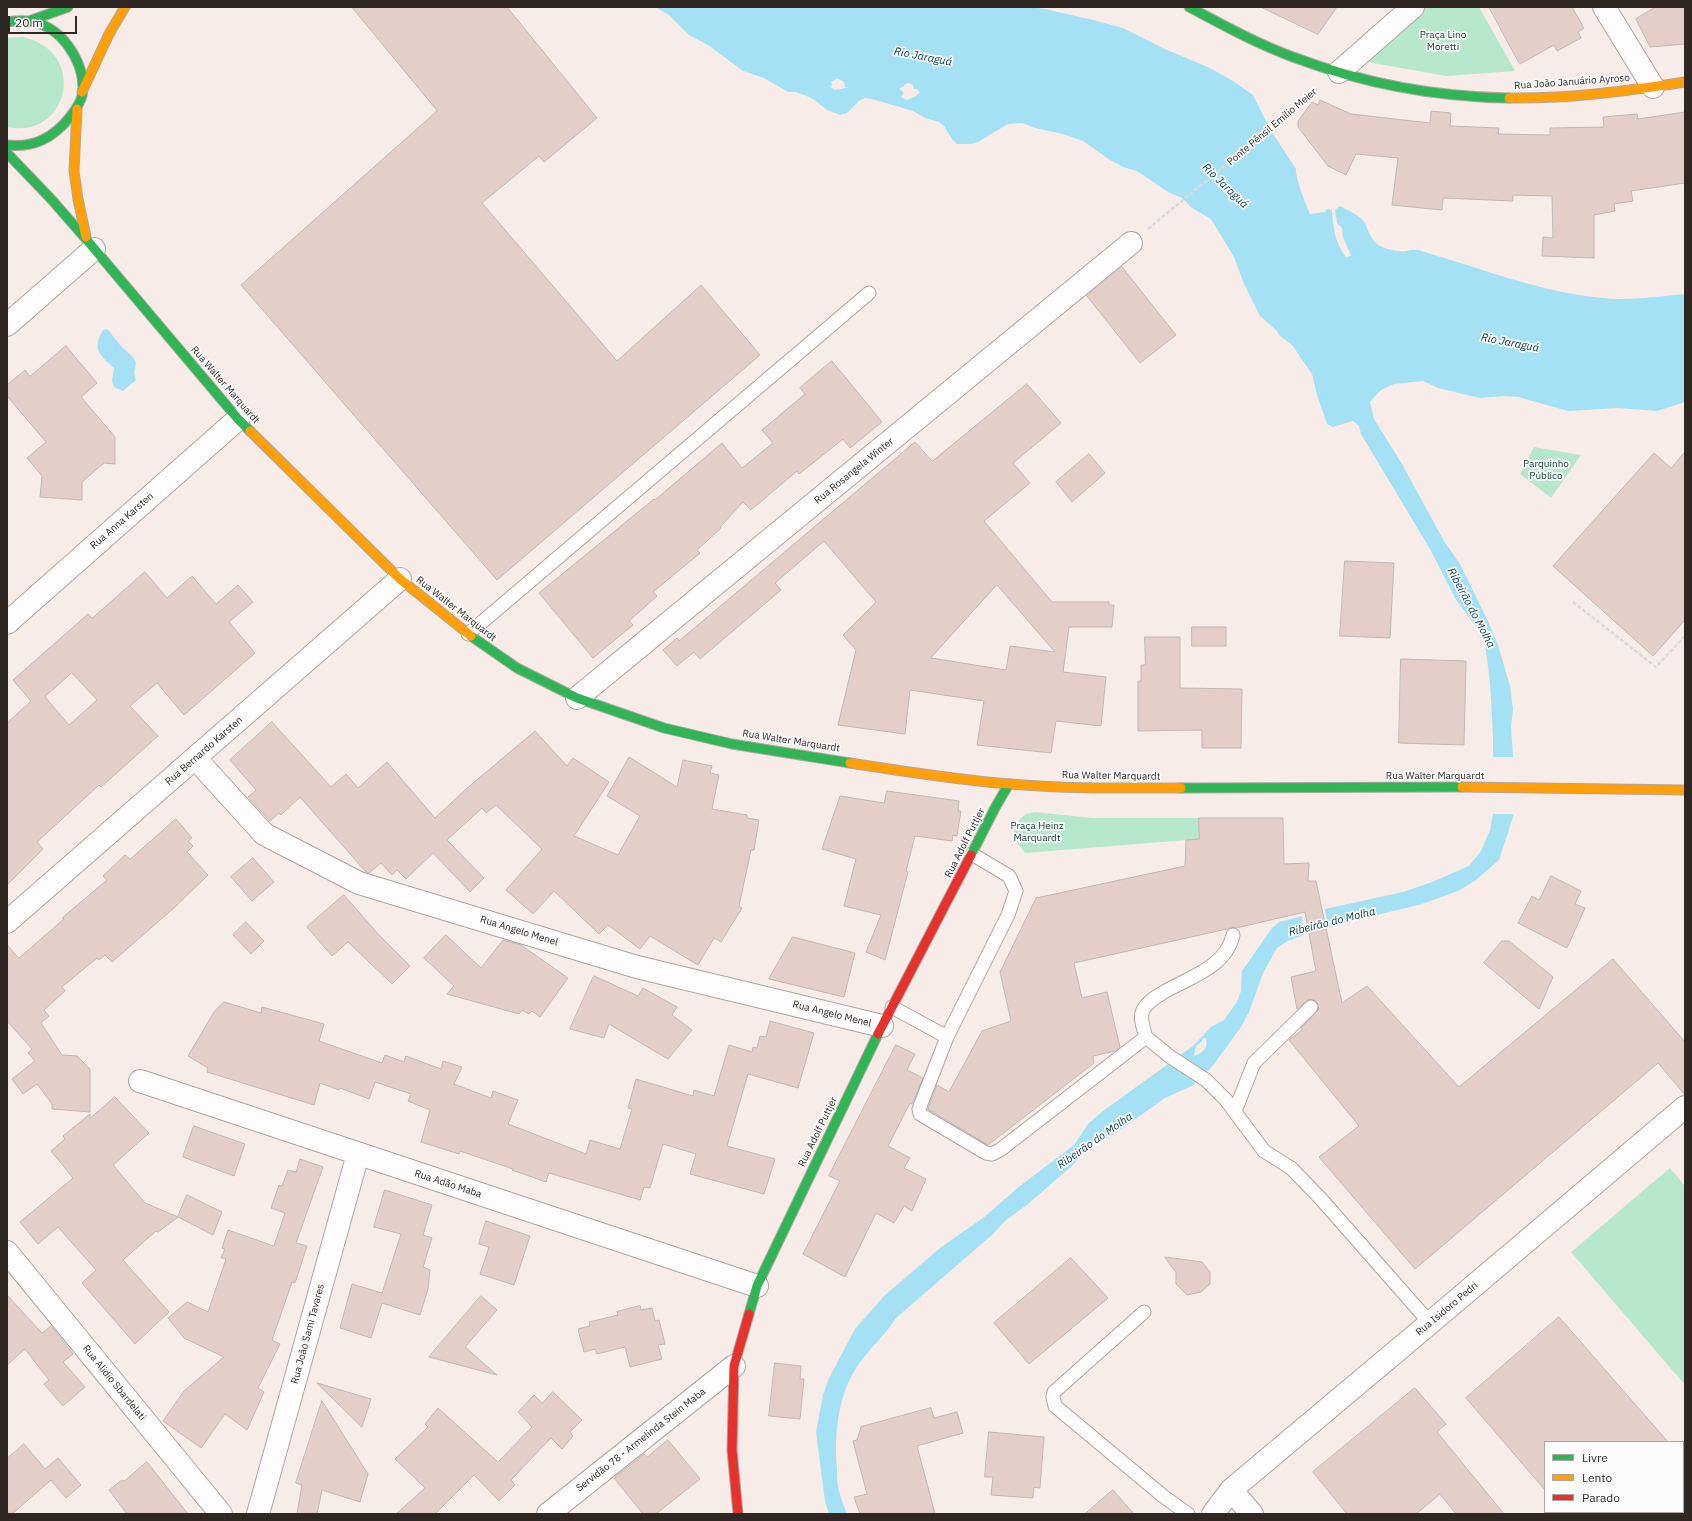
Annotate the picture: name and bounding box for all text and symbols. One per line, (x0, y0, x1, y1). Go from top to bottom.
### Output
scale bar (10, 8, 79, 34)
text: 20 m (15, 15, 43, 30)
park label: Praça Lino Moretti (1420, 29, 1466, 52)
water label: Rio Jaraguá (893, 45, 953, 69)
street label: Rua João Januário Ayroso (1514, 72, 1630, 92)
street label: Ponte Pênsil Emílio Meier (1225, 86, 1319, 168)
water label: Rio Jaraguá (1199, 161, 1251, 211)
water label: Rio Jaraguá (1480, 331, 1540, 355)
street label: Rua Walter Marquardt (188, 344, 262, 426)
street label: Rua Rosangela Winter (812, 435, 896, 507)
park label: Parquinho Público (1523, 458, 1569, 482)
street label: Rua Anna Karsten (88, 490, 156, 552)
water label: Ribeirão do Molha (1444, 566, 1498, 650)
street label: Rua Walter Marquardt (414, 574, 498, 644)
street label: Rua Bernardo Karsten (163, 714, 245, 788)
street label: Rua Walter Marquardt (741, 727, 841, 755)
street label: Rua Walter Marquardt (1062, 769, 1160, 783)
street label: Rua Walter Marquardt (1386, 770, 1484, 782)
street label: Rua Adolf Puttjer (942, 806, 988, 880)
park label: Praça Heinz Marquardt (1010, 820, 1064, 844)
water label: Ribeirão do Molha (1287, 905, 1377, 939)
street label: Rua Angelo Menel (479, 913, 559, 949)
street label: Rua Angelo Menel (791, 998, 873, 1030)
street label: Rua Adolf Puttjer (796, 1095, 840, 1169)
water label: Ribeirão do Molha (1055, 1110, 1135, 1172)
street label: Rua Adão Maba (413, 1167, 483, 1201)
street label: Rua Isidoro Pedri (1413, 1280, 1481, 1338)
street label: Rua João Sami Tavares (289, 1283, 327, 1385)
street label: Rua Alidio Sbardelati (80, 1343, 148, 1423)
street label: Servidão 78 - Armelinda Stein Maba (574, 1386, 708, 1494)
legend (1544, 1441, 1684, 1513)
text: Livre (1582, 1450, 1608, 1465)
text: Lento (1582, 1470, 1612, 1485)
text: Parado (1582, 1490, 1620, 1505)

